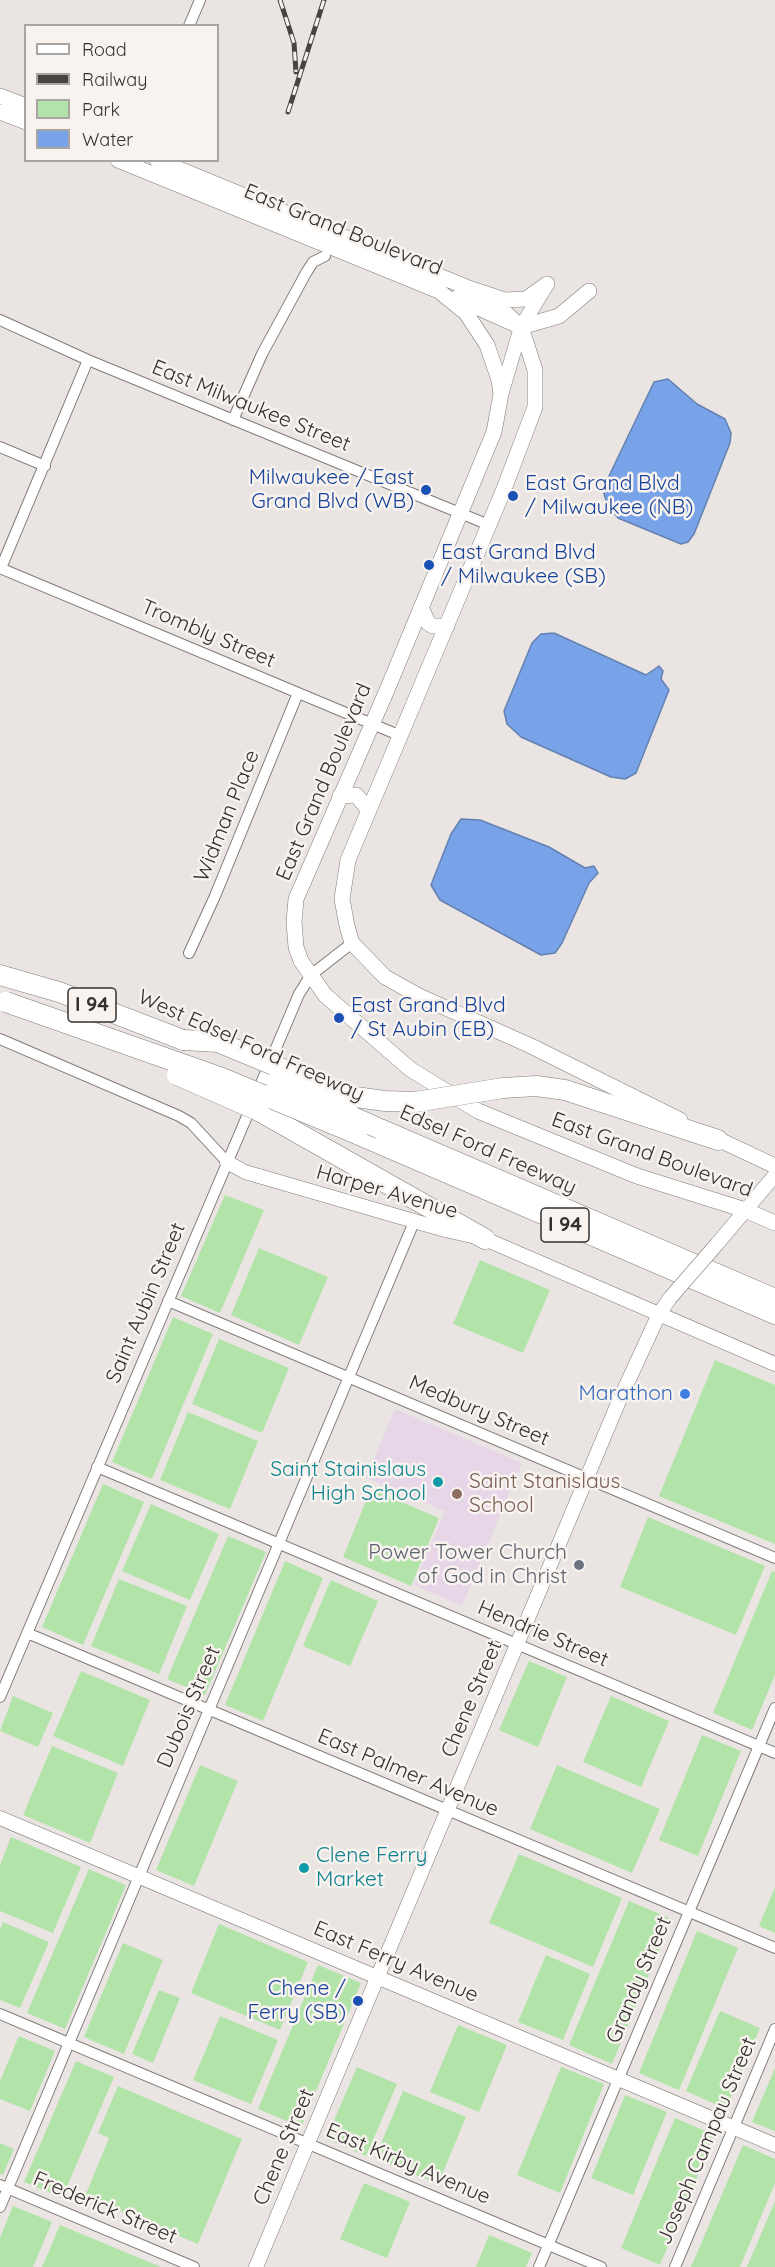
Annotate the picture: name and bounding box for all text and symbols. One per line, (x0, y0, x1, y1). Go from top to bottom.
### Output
legend (24, 24, 219, 162)
text: Road (82, 38, 127, 61)
text: Railway (82, 68, 148, 91)
text: Park (82, 98, 120, 121)
text: Water (82, 128, 133, 151)
street label: East Grand Boulevard (240, 179, 446, 281)
street label: East Milwaukee Street (148, 355, 354, 457)
place label: Milwaukee / East Grand Blvd (WB) (249, 465, 414, 515)
place label: East Grand Blvd / Milwaukee (NB) (525, 471, 693, 521)
marker: Milwaukee / East Grand Blvd (WB) (419, 483, 433, 497)
marker: East Grand Blvd / Milwaukee (NB) (506, 489, 520, 503)
place label: East Grand Blvd / Milwaukee (SB) (441, 540, 606, 590)
marker: East Grand Blvd / Milwaukee (SB) (422, 558, 436, 572)
street label: Trombly Street (137, 594, 279, 674)
street label: East Grand Boulevard (271, 680, 377, 884)
street label: Widman Place (189, 746, 265, 886)
street label: West Edsel Ford Freeway (134, 985, 368, 1107)
road number: I 94 (68, 988, 116, 1022)
place label: East Grand Blvd / St Aubin (EB) (351, 993, 506, 1043)
marker: East Grand Blvd / St Aubin (EB) (332, 1011, 346, 1025)
street label: Edsel Ford Freeway (396, 1100, 580, 1200)
street label: East Grand Boulevard (548, 1107, 756, 1203)
street label: Harper Avenue (313, 1160, 461, 1224)
road number: I 94 (541, 1208, 589, 1242)
street label: Saint Aubin Street (101, 1219, 191, 1387)
street label: Medbury Street (405, 1370, 553, 1452)
place label: Marathon (578, 1381, 673, 1407)
marker: Marathon (678, 1387, 692, 1401)
place label: Saint Stainislaus High School (270, 1457, 426, 1507)
place label: Saint Stanislaus School (469, 1469, 620, 1519)
marker: Saint Stainislaus High School (431, 1475, 445, 1489)
marker: Saint Stanislaus School (450, 1487, 464, 1501)
place label: Power Tower Church of God in Christ (368, 1540, 567, 1590)
marker: Power Tower Church of God in Christ (572, 1558, 586, 1572)
street label: Hendrie Street (474, 1595, 612, 1673)
street label: Chene Street (436, 1637, 508, 1761)
street label: Dubois Street (152, 1642, 226, 1772)
street label: East Palmer Avenue (314, 1724, 502, 1822)
place label: Clene Ferry Market (316, 1843, 427, 1893)
marker: Clene Ferry Market (297, 1861, 311, 1875)
street label: Grandy Street (601, 1913, 677, 2047)
street label: East Ferry Avenue (310, 1916, 482, 2008)
place label: Chene / Ferry (SB) (248, 1976, 346, 2026)
marker: Chene / Ferry (SB) (351, 1994, 365, 2008)
street label: Joseph Campau Street (652, 2034, 762, 2248)
street label: Chene Street (248, 2085, 320, 2209)
street label: East Kirby Avenue (322, 2118, 494, 2210)
street label: Frederick Street (29, 2166, 181, 2250)

